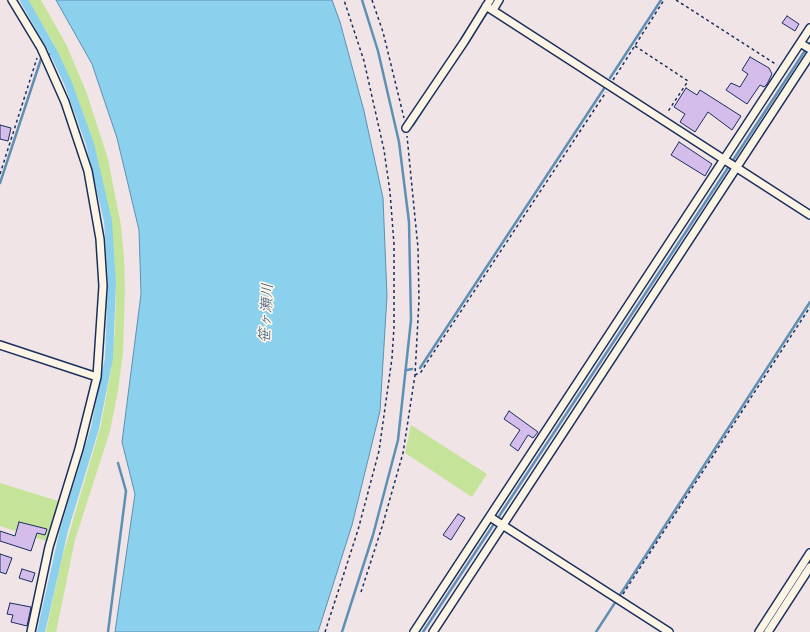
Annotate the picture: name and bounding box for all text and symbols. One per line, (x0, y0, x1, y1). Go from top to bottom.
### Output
water label: 笹ヶ瀬川 (256, 283, 278, 343)

